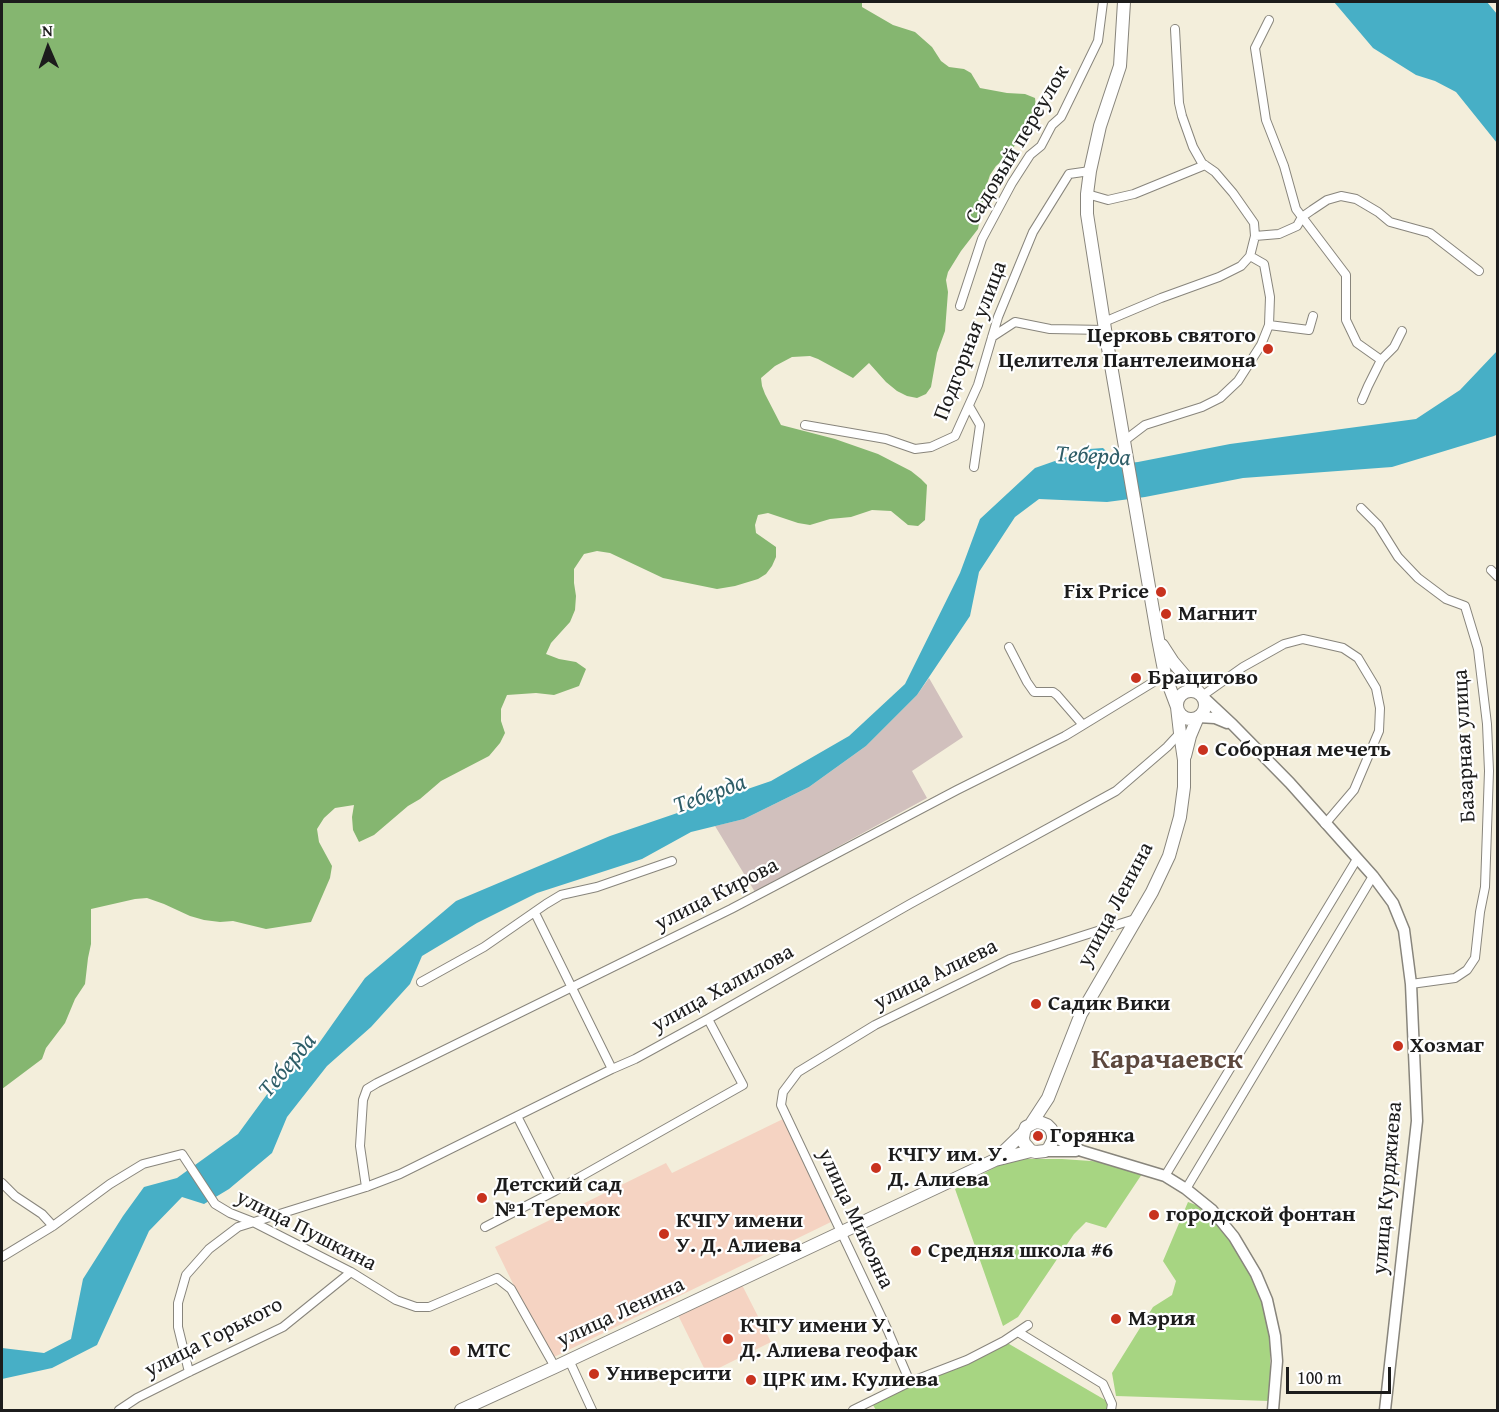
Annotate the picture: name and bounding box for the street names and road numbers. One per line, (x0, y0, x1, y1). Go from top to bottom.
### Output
street label: Садовый переулок (960, 61, 1076, 229)
street label: Подгорная улица (929, 258, 1013, 424)
street label: Базарная улица (1448, 669, 1482, 823)
street label: улица Ленина (1072, 838, 1160, 972)
street label: улица Кирова (651, 853, 783, 937)
street label: улица Алиева (870, 934, 1002, 1016)
street label: улица Халилова (647, 939, 799, 1039)
street label: улица Курджиева (1367, 1100, 1409, 1276)
street label: улица Микояна (811, 1145, 899, 1293)
street label: улица Пушкина (231, 1184, 381, 1278)
street label: улица Ленина (553, 1272, 689, 1354)
street label: улица Горького (140, 1292, 288, 1384)

